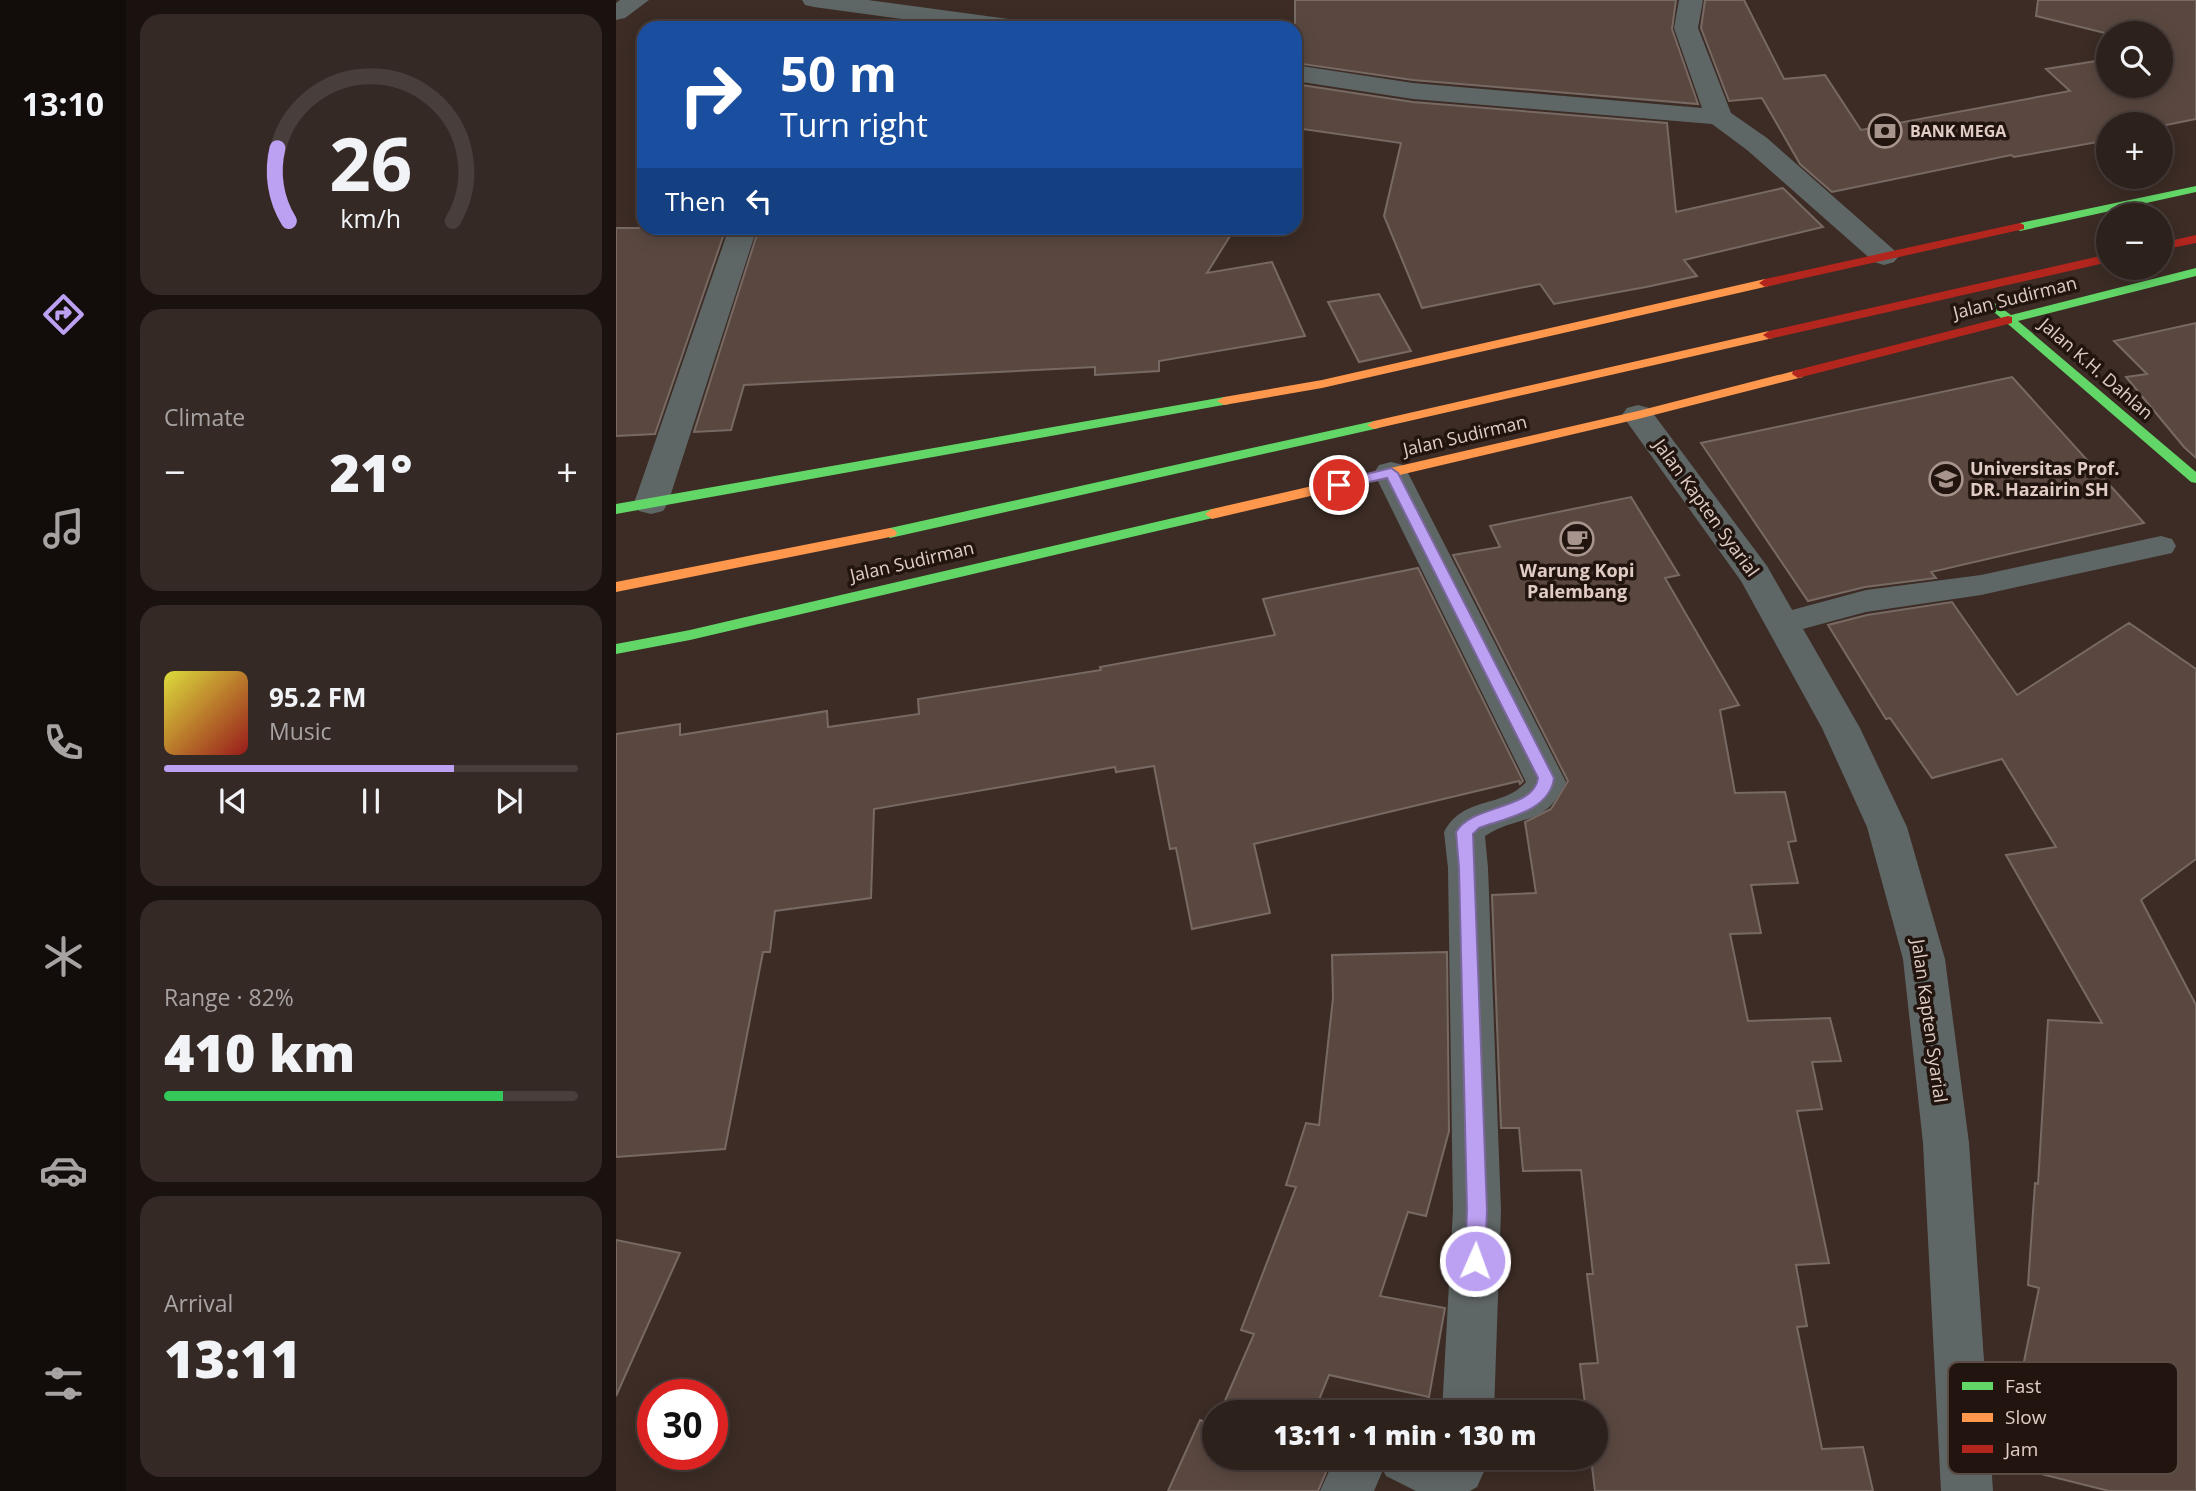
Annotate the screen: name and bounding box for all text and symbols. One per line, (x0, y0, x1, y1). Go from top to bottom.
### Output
map controls (2096, 21, 2173, 280)
button: search (2096, 21, 2173, 98)
text: 50 m (780, 40, 897, 106)
icon: right (665, 49, 756, 140)
text: 13:10 (22, 82, 104, 125)
text: Turn right (780, 103, 928, 146)
bank icon: BANK MEGA (1866, 112, 1904, 150)
button: + (2096, 112, 2173, 189)
text: 26 (329, 113, 413, 212)
place label: BANK MEGA (1910, 120, 2007, 142)
icon: left (740, 182, 778, 220)
text: Then (665, 183, 726, 219)
text: km/h (341, 201, 401, 235)
button: − (2096, 203, 2173, 280)
street label: Jalan Sudirman (1948, 270, 2079, 324)
icon: directions (39, 290, 88, 339)
street label: Jalan K.H. Dahlan (2033, 311, 2159, 424)
text: Climate (164, 401, 245, 433)
street label: Jalan Sudirman (1398, 409, 1529, 461)
street label: Jalan Kapten Syarial (1648, 432, 1765, 581)
text: 21° (330, 436, 412, 507)
text: − (164, 445, 186, 497)
text: + (556, 445, 578, 497)
pin (1309, 455, 1369, 515)
place label: Universitas Prof. DR. Hazairin SH (1970, 456, 2119, 501)
school or university icon: Universitas Prof. DR. Hazairin SH (1927, 460, 1965, 498)
icon: arrive (1320, 466, 1358, 504)
icon: music (39, 504, 88, 553)
cafe icon: Warung Kopi Palembang (1558, 520, 1596, 558)
street label: Jalan Sudirman (845, 535, 976, 587)
place label: Warung Kopi Palembang (1520, 558, 1634, 603)
text: 95.2 FM (269, 679, 367, 715)
text: Music (269, 715, 332, 747)
icon: phone (39, 718, 88, 767)
icon: previous (214, 782, 252, 820)
icon: pause (352, 782, 390, 820)
icon: next (490, 782, 528, 820)
icon: climate (39, 932, 88, 981)
street label: Jalan Kapten Syarial (1906, 936, 1953, 1104)
text: Range · 82% (164, 981, 294, 1013)
text: 410 km (164, 1016, 355, 1087)
icon: car (39, 1146, 88, 1195)
position arrow (1438, 1224, 1512, 1298)
text: Arrival (164, 1287, 233, 1319)
text: 13:11 (164, 1322, 301, 1393)
icon: filters (39, 1359, 88, 1408)
legend (1948, 1362, 2178, 1474)
text: Fast (2005, 1373, 2041, 1399)
speed limit sign: 30 (637, 1379, 728, 1470)
text: Slow (2005, 1404, 2047, 1430)
text: 13:11 · 1 min · 130 m (1274, 1417, 1536, 1453)
text: Jam (2003, 1436, 2038, 1462)

